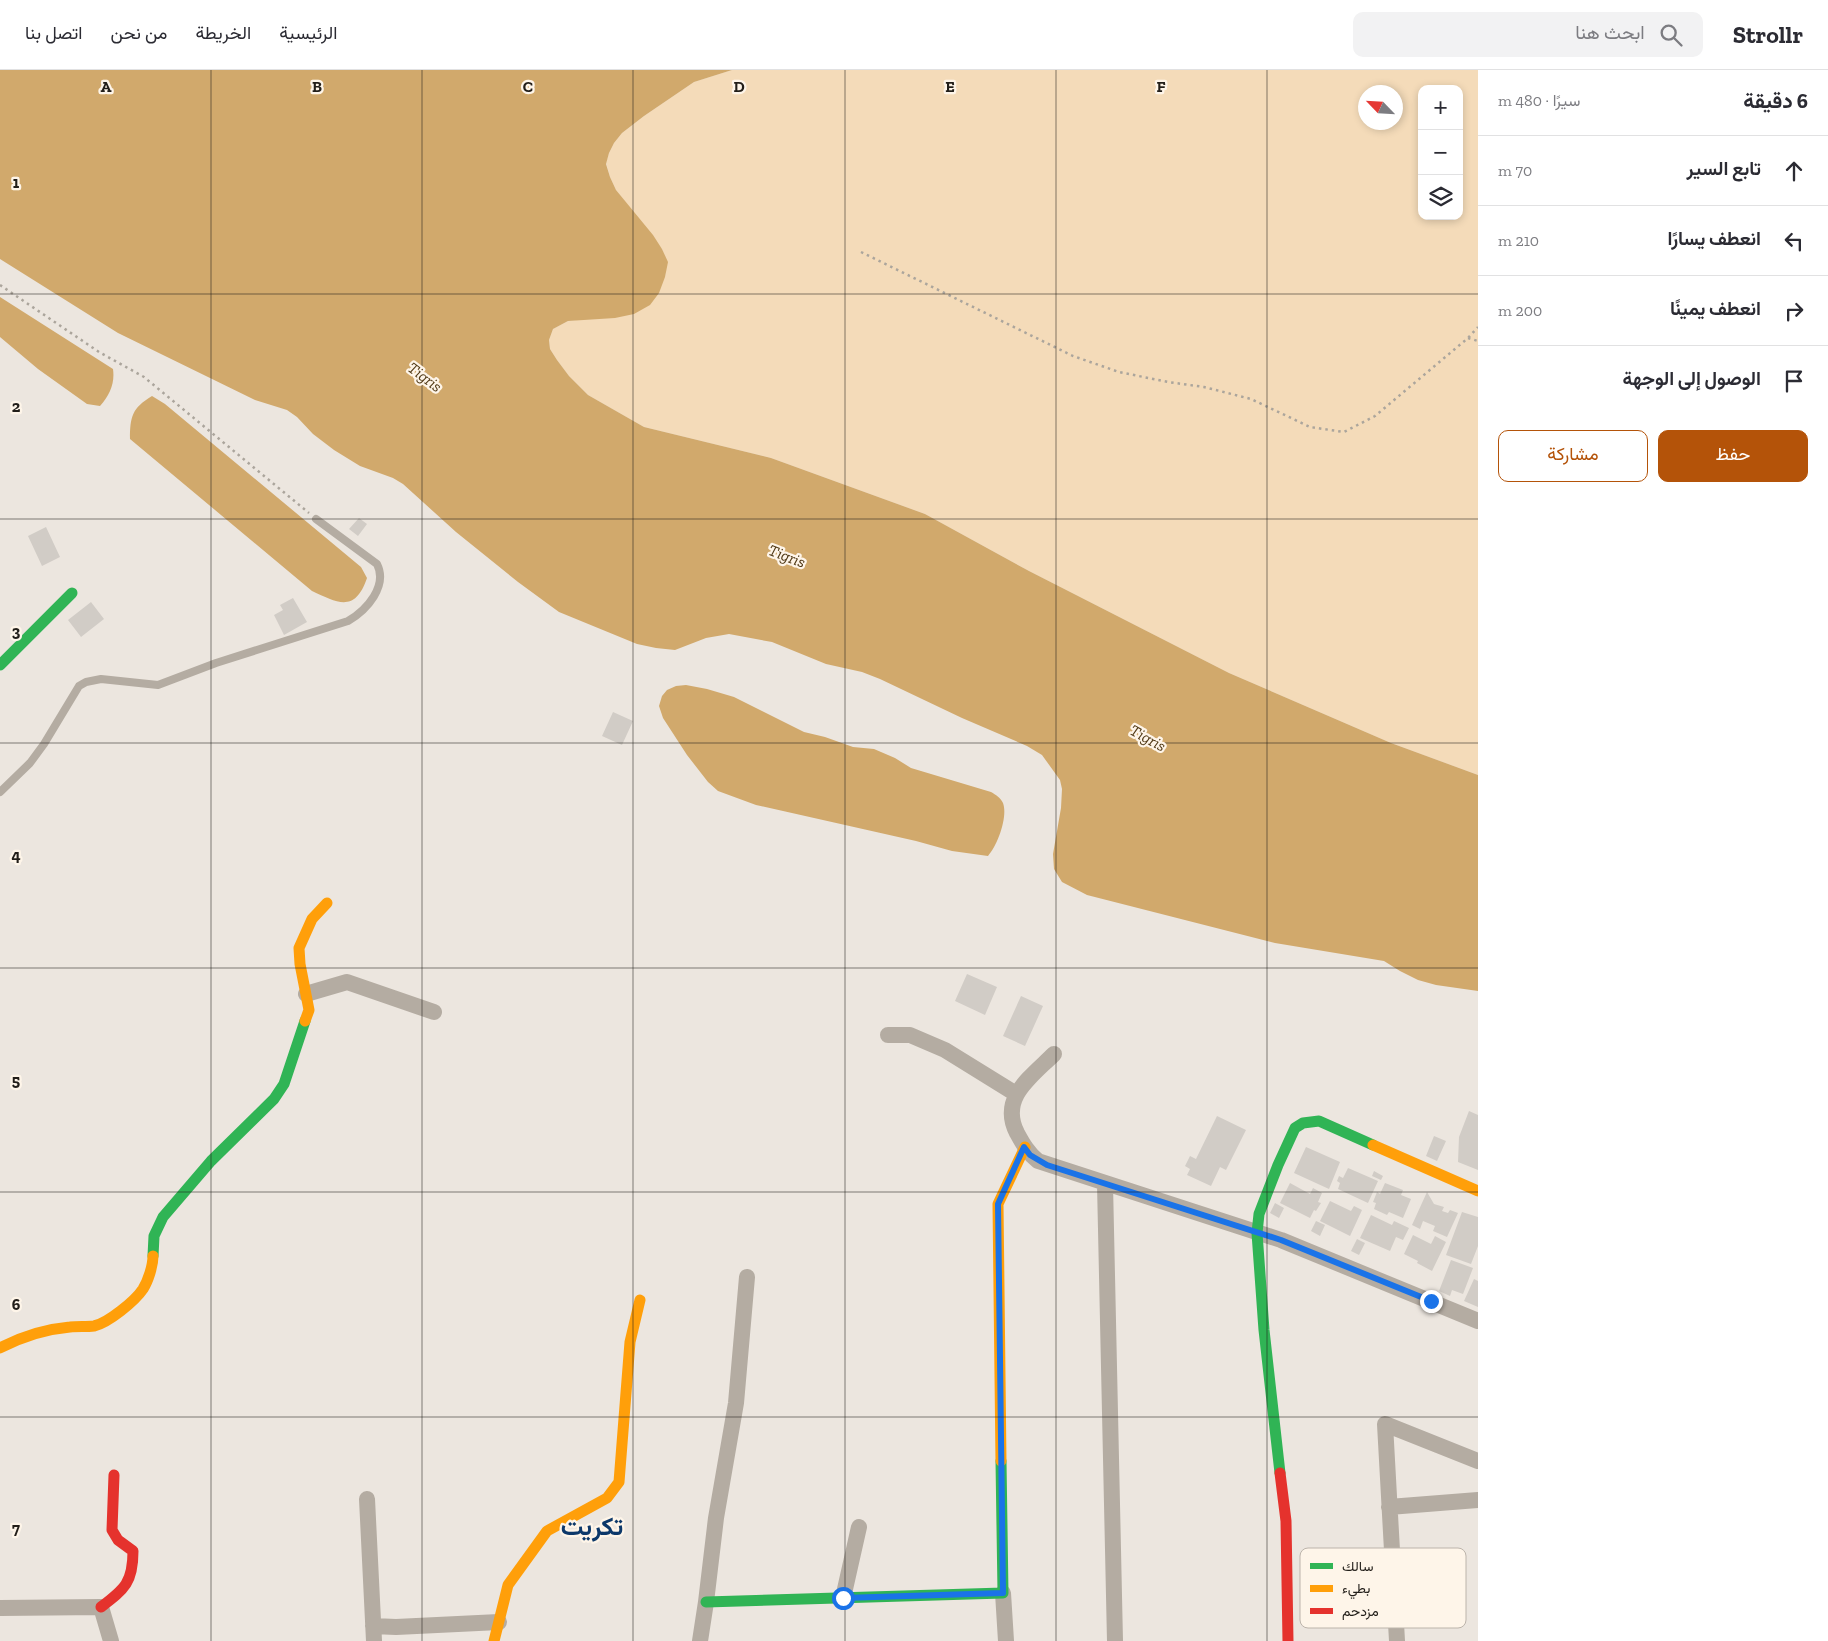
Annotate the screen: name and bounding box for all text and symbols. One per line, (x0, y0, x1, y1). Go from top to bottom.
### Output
search box (1353, 12, 1703, 57)
text: Strollr (1733, 20, 1803, 49)
text: ابحث هنا (1575, 21, 1645, 44)
icon: search (1657, 21, 1685, 49)
text: اتصل بنا (25, 22, 82, 44)
text: من نحن (110, 22, 167, 44)
text: الخريطة (195, 22, 251, 44)
text: الرئيسية (279, 22, 337, 44)
text: A (101, 77, 112, 96)
text: B (312, 77, 322, 96)
text: C (523, 77, 533, 96)
text: D (733, 77, 745, 96)
text: E (945, 77, 955, 96)
text: F (1156, 77, 1166, 96)
north arrow (1358, 85, 1403, 130)
map controls (1418, 85, 1463, 220)
button: + (1418, 85, 1463, 130)
text: 6 دقيقة (1743, 88, 1808, 113)
text: سيرًا · 480 m (1498, 91, 1580, 110)
button: − (1418, 130, 1463, 175)
text: تابع السير (1687, 157, 1761, 180)
icon: ahead (1780, 157, 1808, 185)
text: 70 m (1498, 161, 1532, 180)
text: 1 (13, 173, 20, 192)
button: layers (1418, 175, 1463, 220)
text: انعطف يسارًا (1668, 227, 1761, 250)
icon: left (1780, 227, 1808, 255)
text: 210 m (1498, 231, 1539, 250)
text: انعطف يمينًا (1670, 297, 1761, 320)
icon: right (1780, 297, 1808, 325)
text: 200 m (1498, 301, 1542, 320)
water label: Tigris (404, 358, 446, 396)
text: الوصول إلى الوجهة (1623, 367, 1761, 390)
icon: arrive (1780, 367, 1808, 395)
text: 2 (12, 397, 21, 416)
button: مشاركة (1498, 430, 1648, 482)
button: حفظ (1658, 430, 1808, 482)
water label: Tigris (766, 540, 808, 572)
text: 3 (12, 622, 21, 641)
water label: Tigris (1127, 720, 1169, 756)
text: 4 (11, 846, 21, 865)
text: 5 (12, 1071, 20, 1090)
route end (1420, 1290, 1443, 1313)
text: 6 (12, 1295, 21, 1314)
district label: تكريت (561, 1511, 623, 1542)
text: 7 (12, 1519, 20, 1538)
legend (1300, 1548, 1466, 1628)
text: سالك (1342, 1558, 1373, 1575)
text: بطيء (1342, 1580, 1370, 1600)
route start (832, 1587, 855, 1610)
text: مزدحم (1342, 1603, 1379, 1620)

